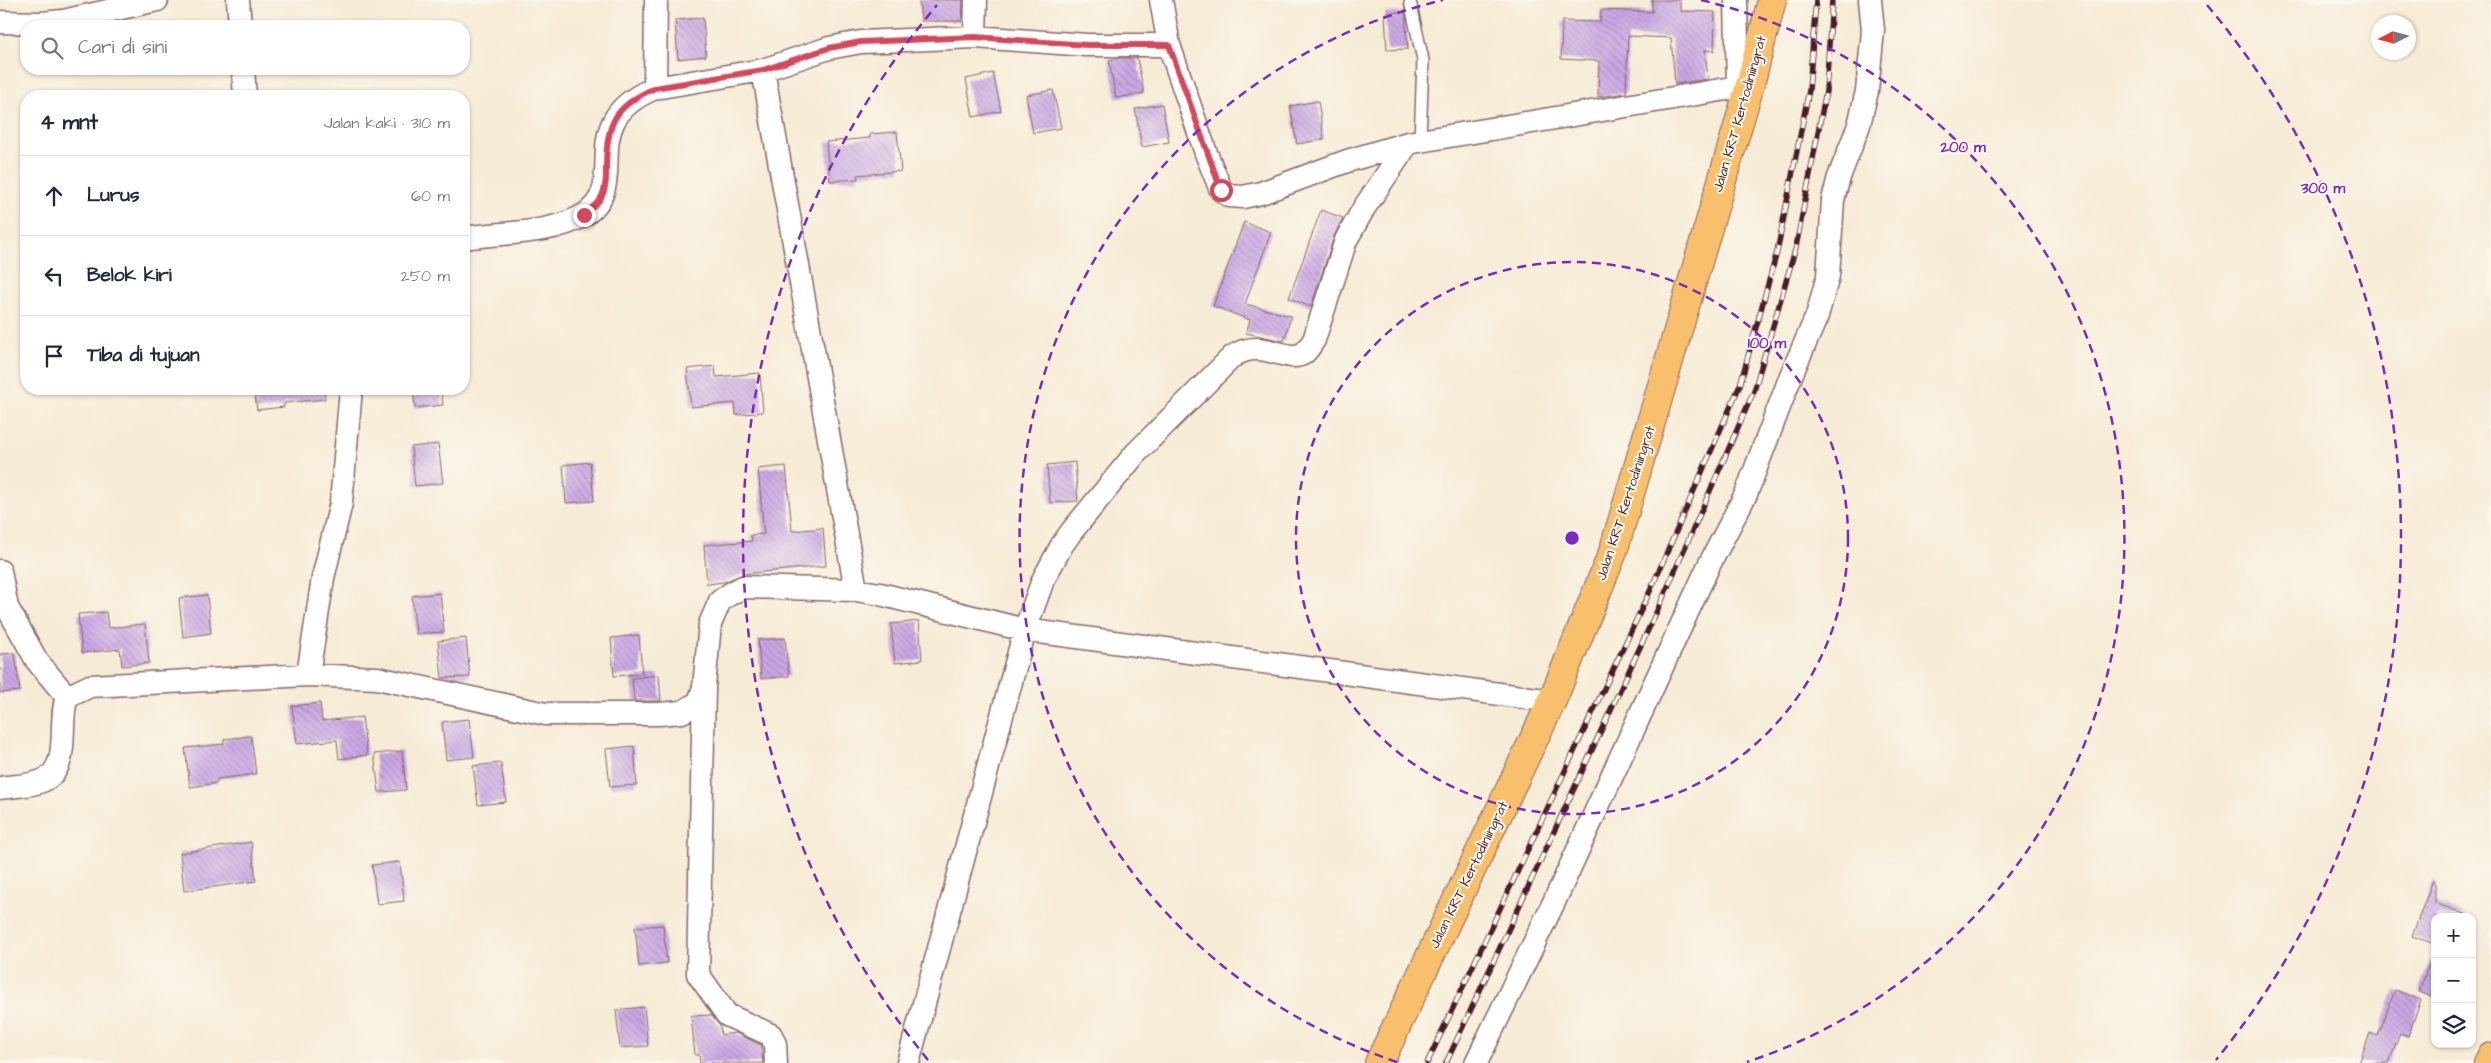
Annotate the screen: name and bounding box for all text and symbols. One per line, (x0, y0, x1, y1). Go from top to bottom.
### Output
north arrow (2371, 15, 2416, 60)
search box (20, 20, 470, 75)
street label: Jalan KRT Kertodiniingrat (1708, 33, 1772, 195)
icon: search (38, 34, 66, 62)
text: Cari di sini (78, 34, 167, 61)
text: 4 mnt (40, 108, 98, 137)
text: Jalan kaki · 310 m (324, 112, 450, 134)
text: 200 m (1939, 137, 1986, 158)
text: 300 m (2300, 178, 2345, 199)
route start (1210, 179, 1233, 202)
icon: ahead (40, 182, 68, 210)
text: Lurus (87, 182, 139, 209)
text: 60 m (411, 185, 450, 207)
route end (573, 204, 596, 227)
icon: left (40, 262, 68, 290)
text: Belok kiri (87, 262, 172, 289)
text: 250 m (401, 265, 450, 287)
text: 100 m (1748, 333, 1787, 354)
icon: arrive (40, 342, 68, 370)
text: Tiba di tujuan (87, 342, 199, 369)
street label: Jalan KRT Kertodiniingrat (1591, 423, 1661, 583)
centre of rings (1563, 529, 1581, 547)
street label: Jalan KRT Kertodiniingrat (1425, 798, 1514, 952)
map controls (2431, 913, 2476, 1048)
button: + (2431, 913, 2476, 958)
button: − (2431, 958, 2476, 1003)
button: layers (2431, 1003, 2476, 1048)

